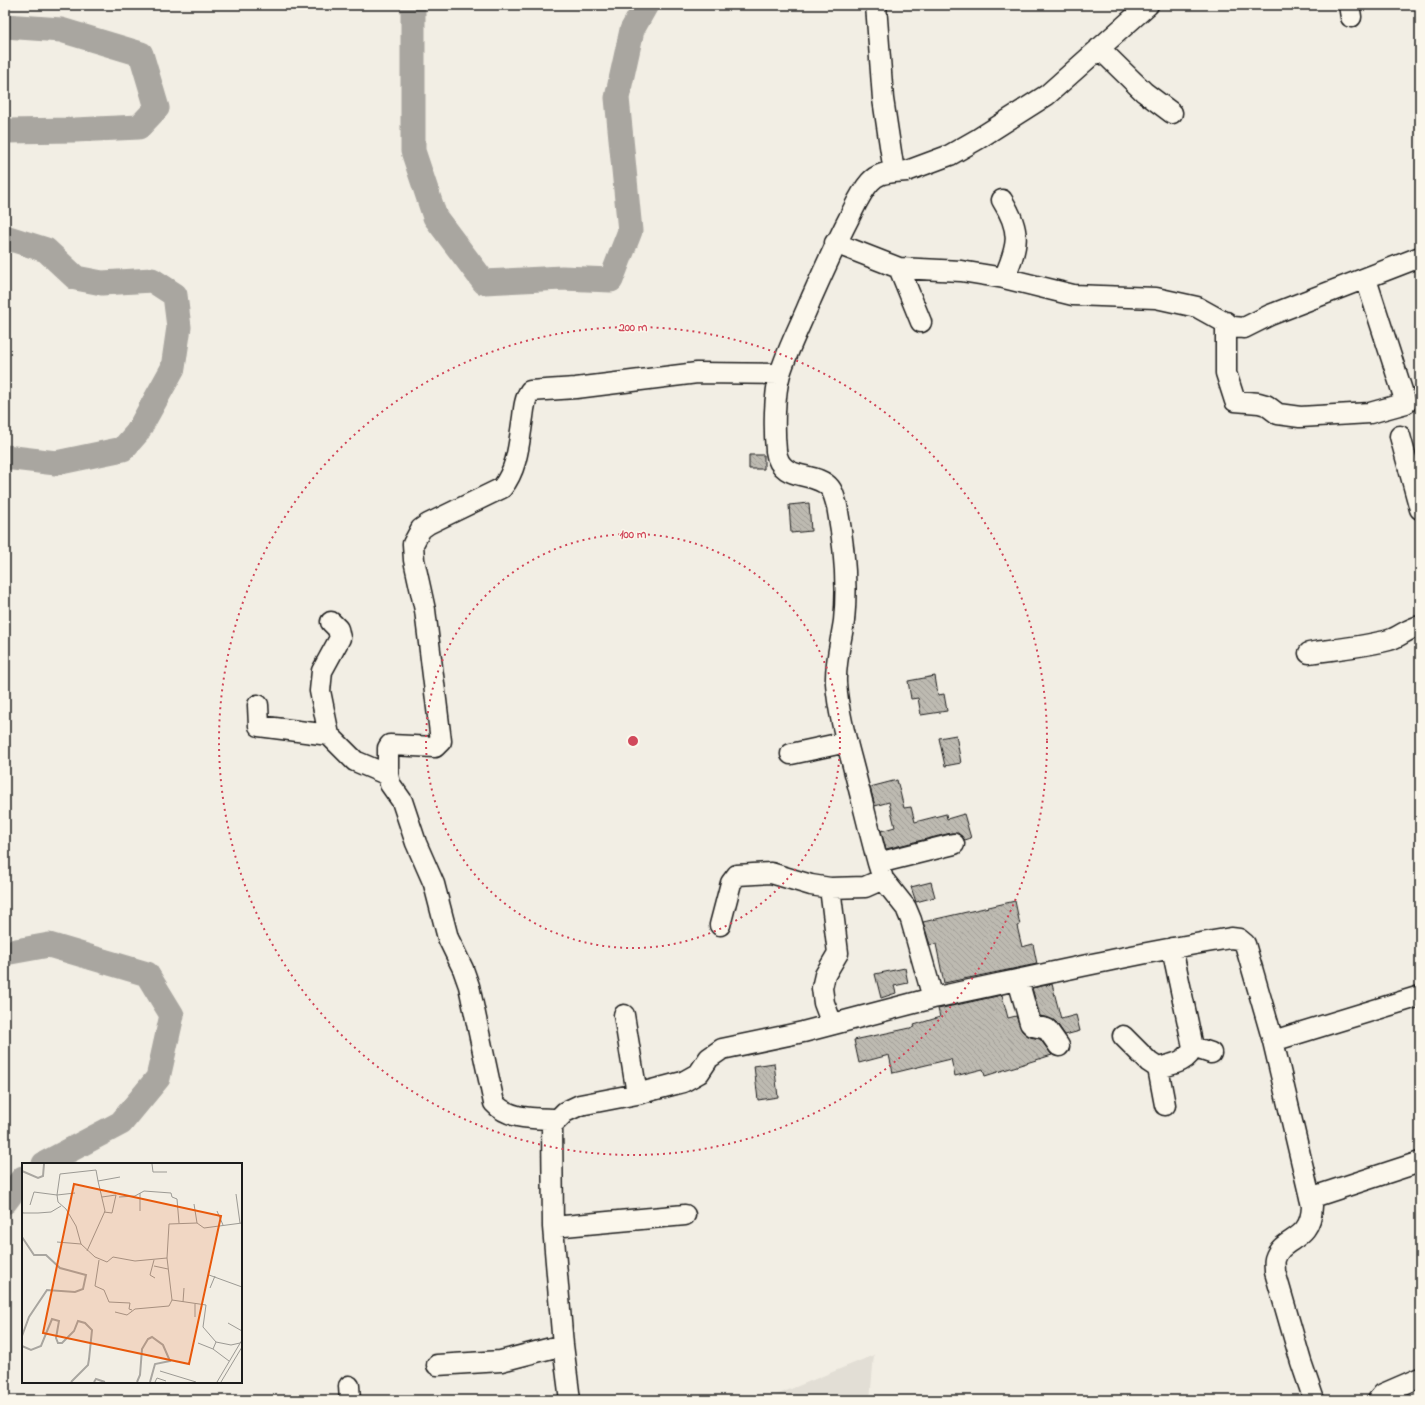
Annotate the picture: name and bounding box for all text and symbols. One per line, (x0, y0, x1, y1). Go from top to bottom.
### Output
text: 200 m (618, 319, 648, 337)
text: 100 m (620, 526, 647, 544)
centre of rings (626, 734, 640, 748)
inset map (22, 1163, 242, 1383)

